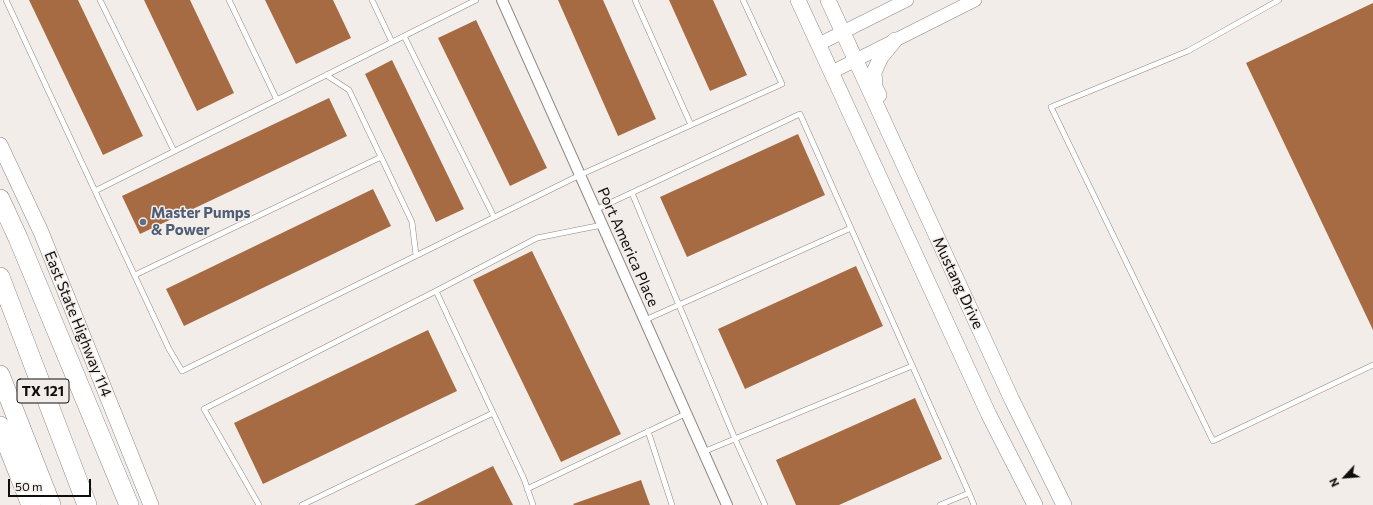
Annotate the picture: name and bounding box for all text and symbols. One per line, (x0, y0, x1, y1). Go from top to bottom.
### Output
street label: Port America Place (594, 184, 662, 310)
place label: Master Pumps & Power (151, 204, 250, 239)
marker: Master Pumps & Power (138, 217, 148, 227)
street label: Mustang Drive (929, 234, 987, 332)
street label: East State Highway 114 (40, 248, 116, 400)
road number: TX 121 (17, 379, 69, 403)
north arrow (1325, 457, 1365, 497)
scale bar (10, 471, 93, 497)
text: N (1326, 476, 1341, 489)
text: 50 m (15, 479, 43, 493)

